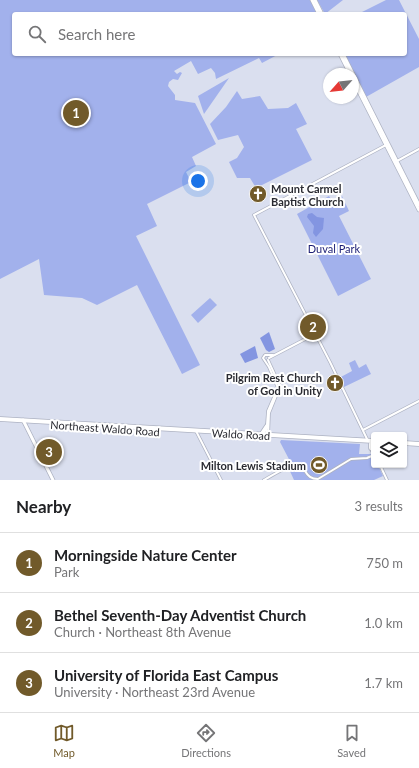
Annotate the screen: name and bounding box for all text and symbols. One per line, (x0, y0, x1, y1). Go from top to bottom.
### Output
search box (12, 12, 407, 56)
icon: search (26, 23, 48, 45)
text: Search here (58, 25, 135, 43)
north arrow (323, 68, 359, 104)
pin: 1 (63, 98, 89, 128)
your location (188, 171, 208, 191)
place label: Mount Carmel Baptist Church (271, 182, 344, 208)
church icon: Mount Carmel Baptist Church (248, 184, 268, 204)
park label: Duval Park (308, 242, 361, 255)
pin: 2 (300, 312, 326, 342)
place label: Pilgrim Rest Church of God in Unity (226, 371, 322, 397)
church icon: Pilgrim Rest Church of God in Unity (325, 373, 345, 393)
street label: Northeast Waldo Road (50, 418, 160, 438)
street label: Waldo Road (211, 426, 271, 442)
map controls (371, 432, 407, 468)
button: layers (371, 432, 407, 468)
pin: 3 (36, 437, 62, 467)
sports icon: Milton Lewis Stadium (309, 455, 329, 475)
place label: Milton Lewis Stadium (201, 459, 306, 472)
text: Nearby (16, 496, 71, 517)
text: 3 results (355, 498, 403, 514)
text: Morningside Nature Center (54, 546, 237, 564)
text: 1 (25, 555, 33, 571)
text: 750 m (366, 555, 403, 571)
text: Park (54, 564, 79, 580)
text: Bethel Seventh-Day Adventist Church (54, 606, 306, 624)
text: 2 (25, 615, 33, 631)
text: 1.0 km (364, 615, 403, 631)
text: Church · Northeast 8th Avenue (54, 624, 231, 640)
text: University of Florida East Campus (54, 666, 278, 684)
text: 3 (25, 675, 33, 691)
text: 1.7 km (364, 675, 403, 691)
text: University · Northeast 23rd Avenue (54, 684, 255, 700)
tab: Map (53, 722, 75, 759)
tab: Directions (181, 722, 231, 759)
tab: Saved (337, 722, 366, 759)

